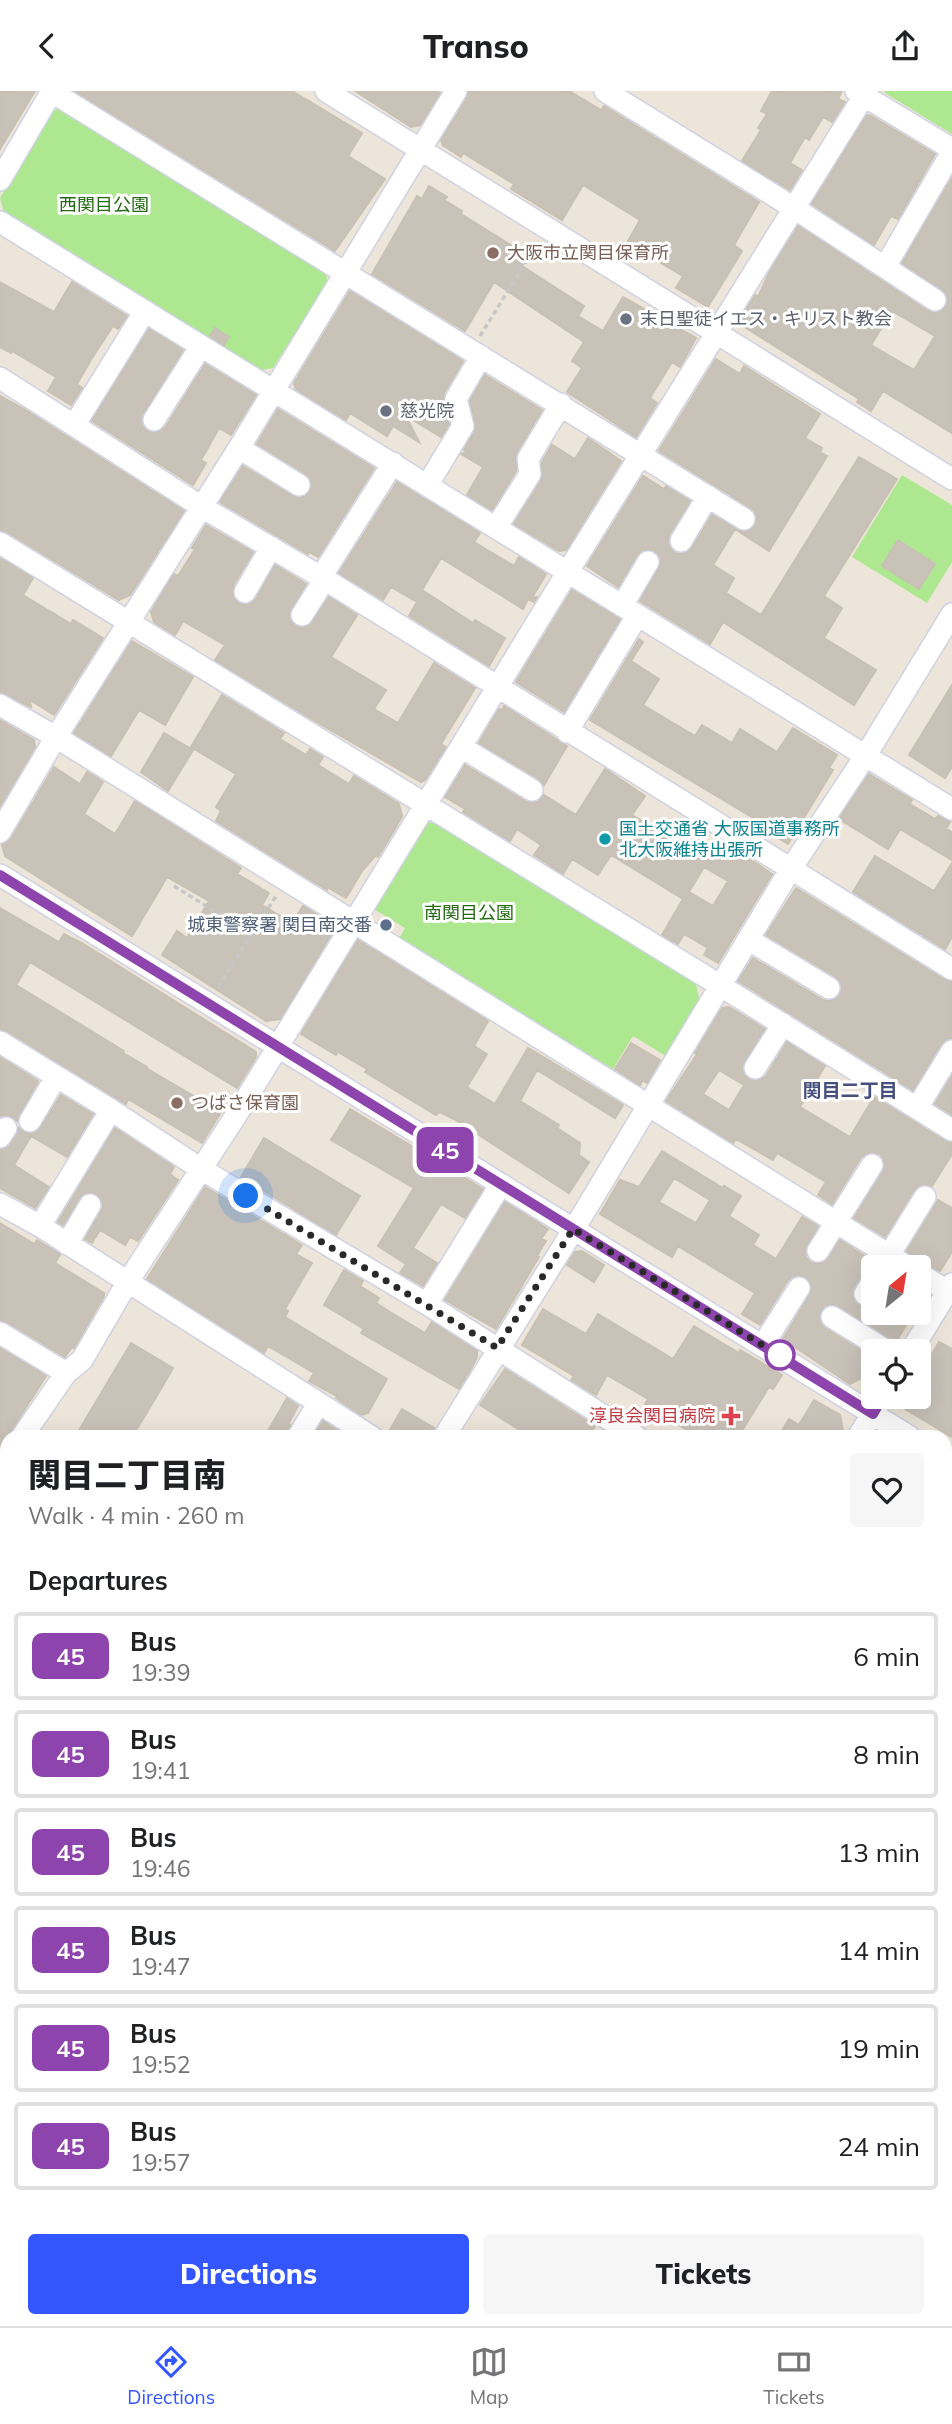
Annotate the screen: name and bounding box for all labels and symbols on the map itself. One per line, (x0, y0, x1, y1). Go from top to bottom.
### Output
park label: 西関目公園 (59, 193, 149, 216)
place label: 大阪市立関目保育所 (507, 241, 669, 264)
marker: 大阪市立関目保育所 (485, 245, 501, 261)
place label: 末日聖徒イエス・キリスト教会 (640, 307, 892, 330)
marker: 末日聖徒イエス・キリスト教会 (618, 311, 634, 327)
place label: 慈光院 (400, 399, 454, 422)
marker: 慈光院 (378, 403, 394, 419)
place label: 国土交通省 大阪国道事務所 北大阪維持出張所 (619, 817, 840, 861)
marker: 国土交通省 大阪国道事務所 北大阪維持出張所 (597, 831, 613, 847)
park label: 南関目公園 (424, 901, 514, 924)
place label: 城東警察署 関目南交番 (187, 913, 372, 936)
marker: 城東警察署 関目南交番 (378, 917, 394, 933)
district label: 関目二丁目 (802, 1078, 898, 1102)
place label: つばさ保育園 (191, 1091, 299, 1114)
marker: つばさ保育園 (169, 1095, 185, 1111)
line badge: 45 (414, 1127, 476, 1173)
your location (228, 1178, 263, 1213)
north arrow (861, 1255, 931, 1325)
unlabelled marker (765, 1340, 795, 1370)
place label: 淳良会関目病院 (589, 1404, 715, 1427)
marker: 淳良会関目病院 (721, 1406, 741, 1426)

